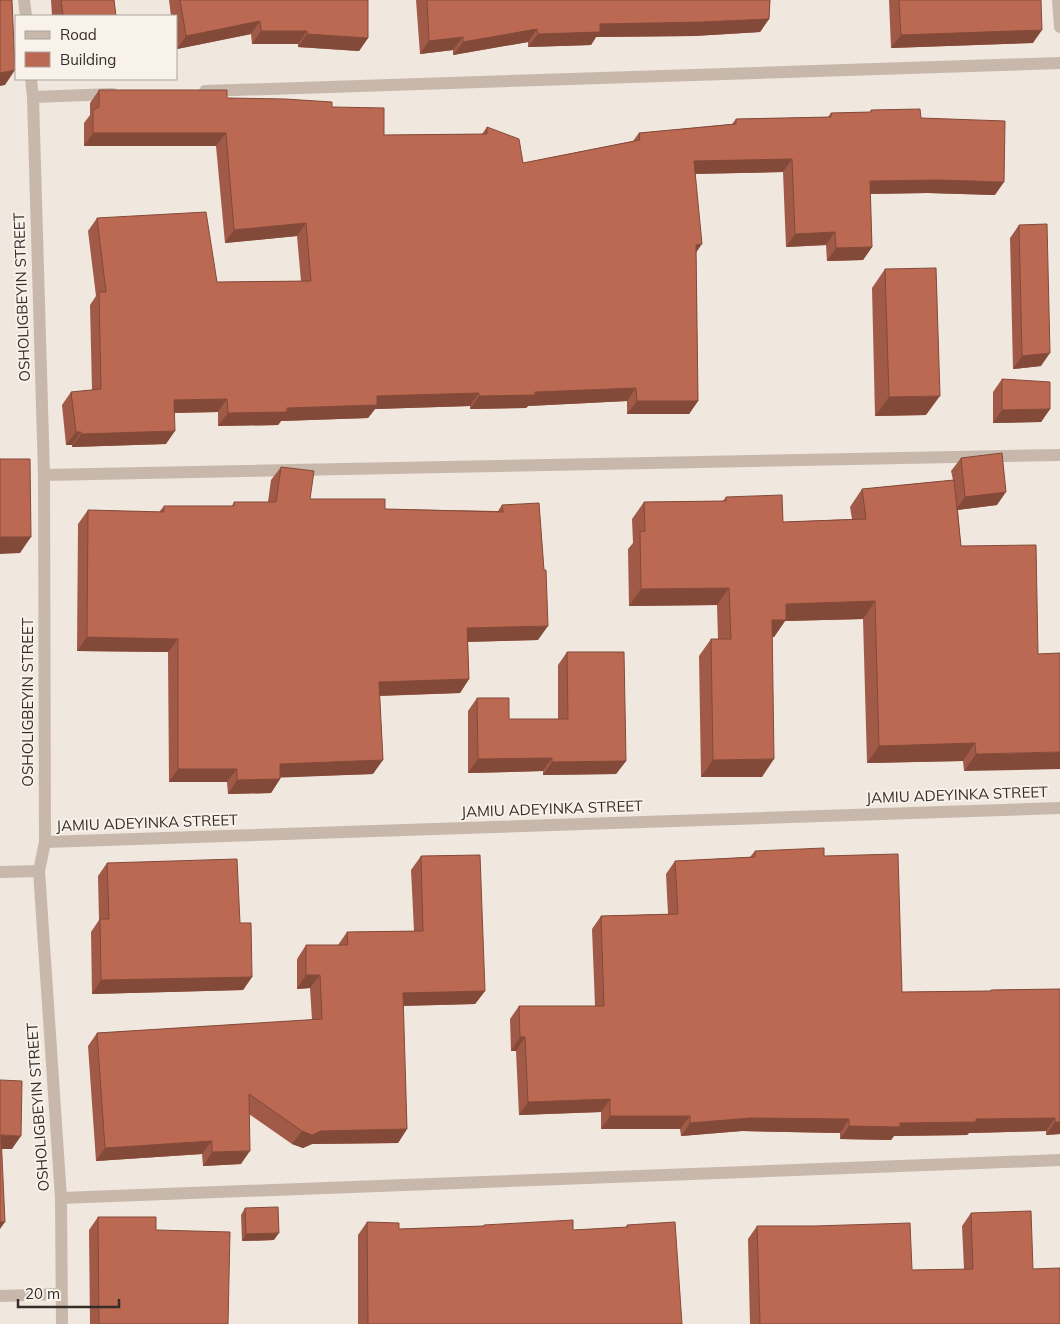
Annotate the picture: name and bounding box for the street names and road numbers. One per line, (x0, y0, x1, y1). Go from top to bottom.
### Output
street label: OSHOLIGBEYIN STREET (9, 212, 34, 382)
street label: OSHOLIGBEYIN STREET (18, 617, 37, 787)
street label: JAMIU ADEYINKA STREET (866, 782, 1048, 807)
street label: JAMIU ADEYINKA STREET (461, 796, 643, 821)
street label: JAMIU ADEYINKA STREET (56, 810, 238, 835)
street label: OSHOLIGBEYIN STREET (22, 1022, 53, 1192)

